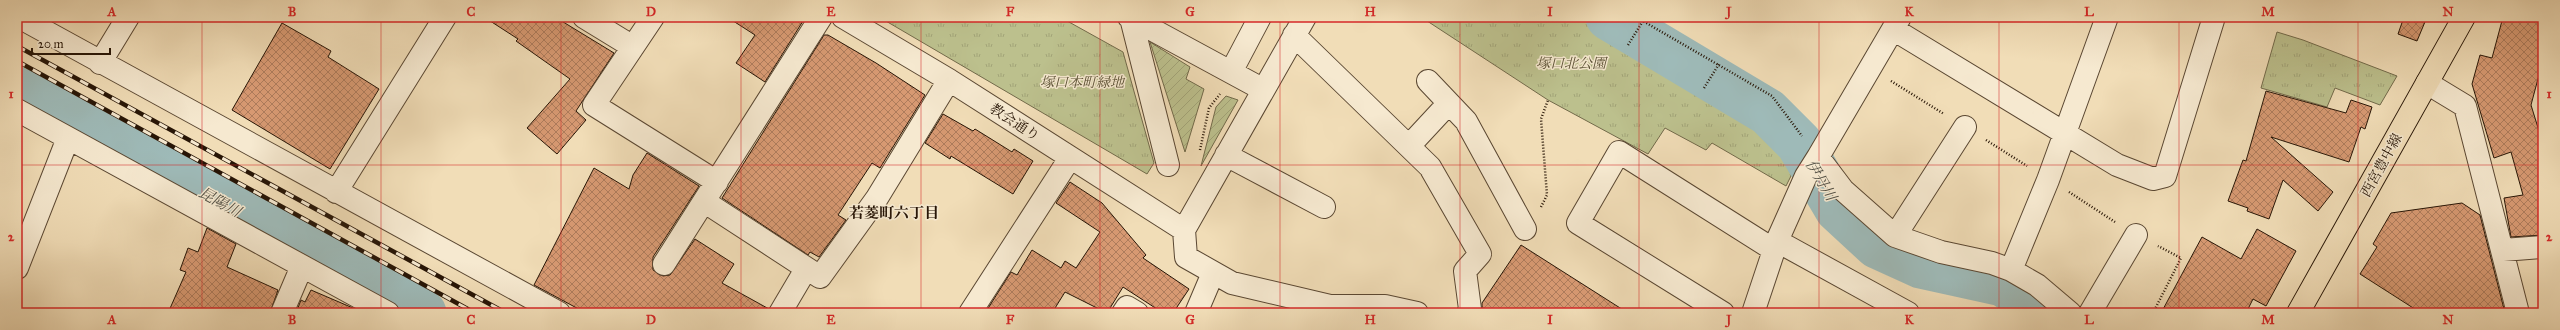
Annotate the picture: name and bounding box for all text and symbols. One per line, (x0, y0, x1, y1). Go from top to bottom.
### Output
text: A (107, 4, 117, 20)
text: B (288, 4, 297, 20)
text: C (467, 4, 476, 20)
text: D (646, 4, 656, 20)
text: E (826, 4, 836, 20)
text: F (1006, 4, 1015, 20)
text: G (1185, 4, 1195, 20)
text: H (1364, 4, 1376, 20)
text: I (1547, 4, 1553, 20)
text: J (1724, 4, 1732, 20)
text: K (1904, 4, 1914, 20)
text: L (2084, 4, 2094, 20)
text: M (2261, 4, 2275, 20)
text: N (2442, 4, 2454, 20)
scale bar (32, 30, 110, 56)
text: 20 m (38, 37, 64, 51)
park label: 塚口北公園 (1536, 55, 1608, 72)
park label: 塚口本町緑地 (1040, 74, 1126, 91)
text: 1 (8, 86, 14, 102)
text: 1 (2546, 86, 2552, 102)
street label: 教会通り (987, 100, 1043, 145)
street label: 西宮豊中線 (2357, 131, 2406, 200)
water label: 伊丹川 (1802, 156, 1841, 206)
water label: 昆陽川 (196, 183, 246, 222)
district label: 若菱町六丁目 (849, 204, 939, 222)
text: 2 (8, 229, 15, 245)
text: 2 (2546, 229, 2553, 245)
text: A (107, 312, 117, 328)
text: B (288, 312, 297, 328)
text: C (467, 312, 476, 328)
text: D (646, 312, 656, 328)
text: E (826, 312, 836, 328)
text: F (1006, 312, 1015, 328)
text: G (1185, 312, 1195, 328)
text: H (1364, 312, 1376, 328)
text: I (1547, 312, 1553, 328)
text: J (1724, 312, 1732, 328)
text: K (1904, 312, 1914, 328)
text: L (2084, 312, 2094, 328)
text: M (2261, 312, 2275, 328)
text: N (2442, 312, 2454, 328)

